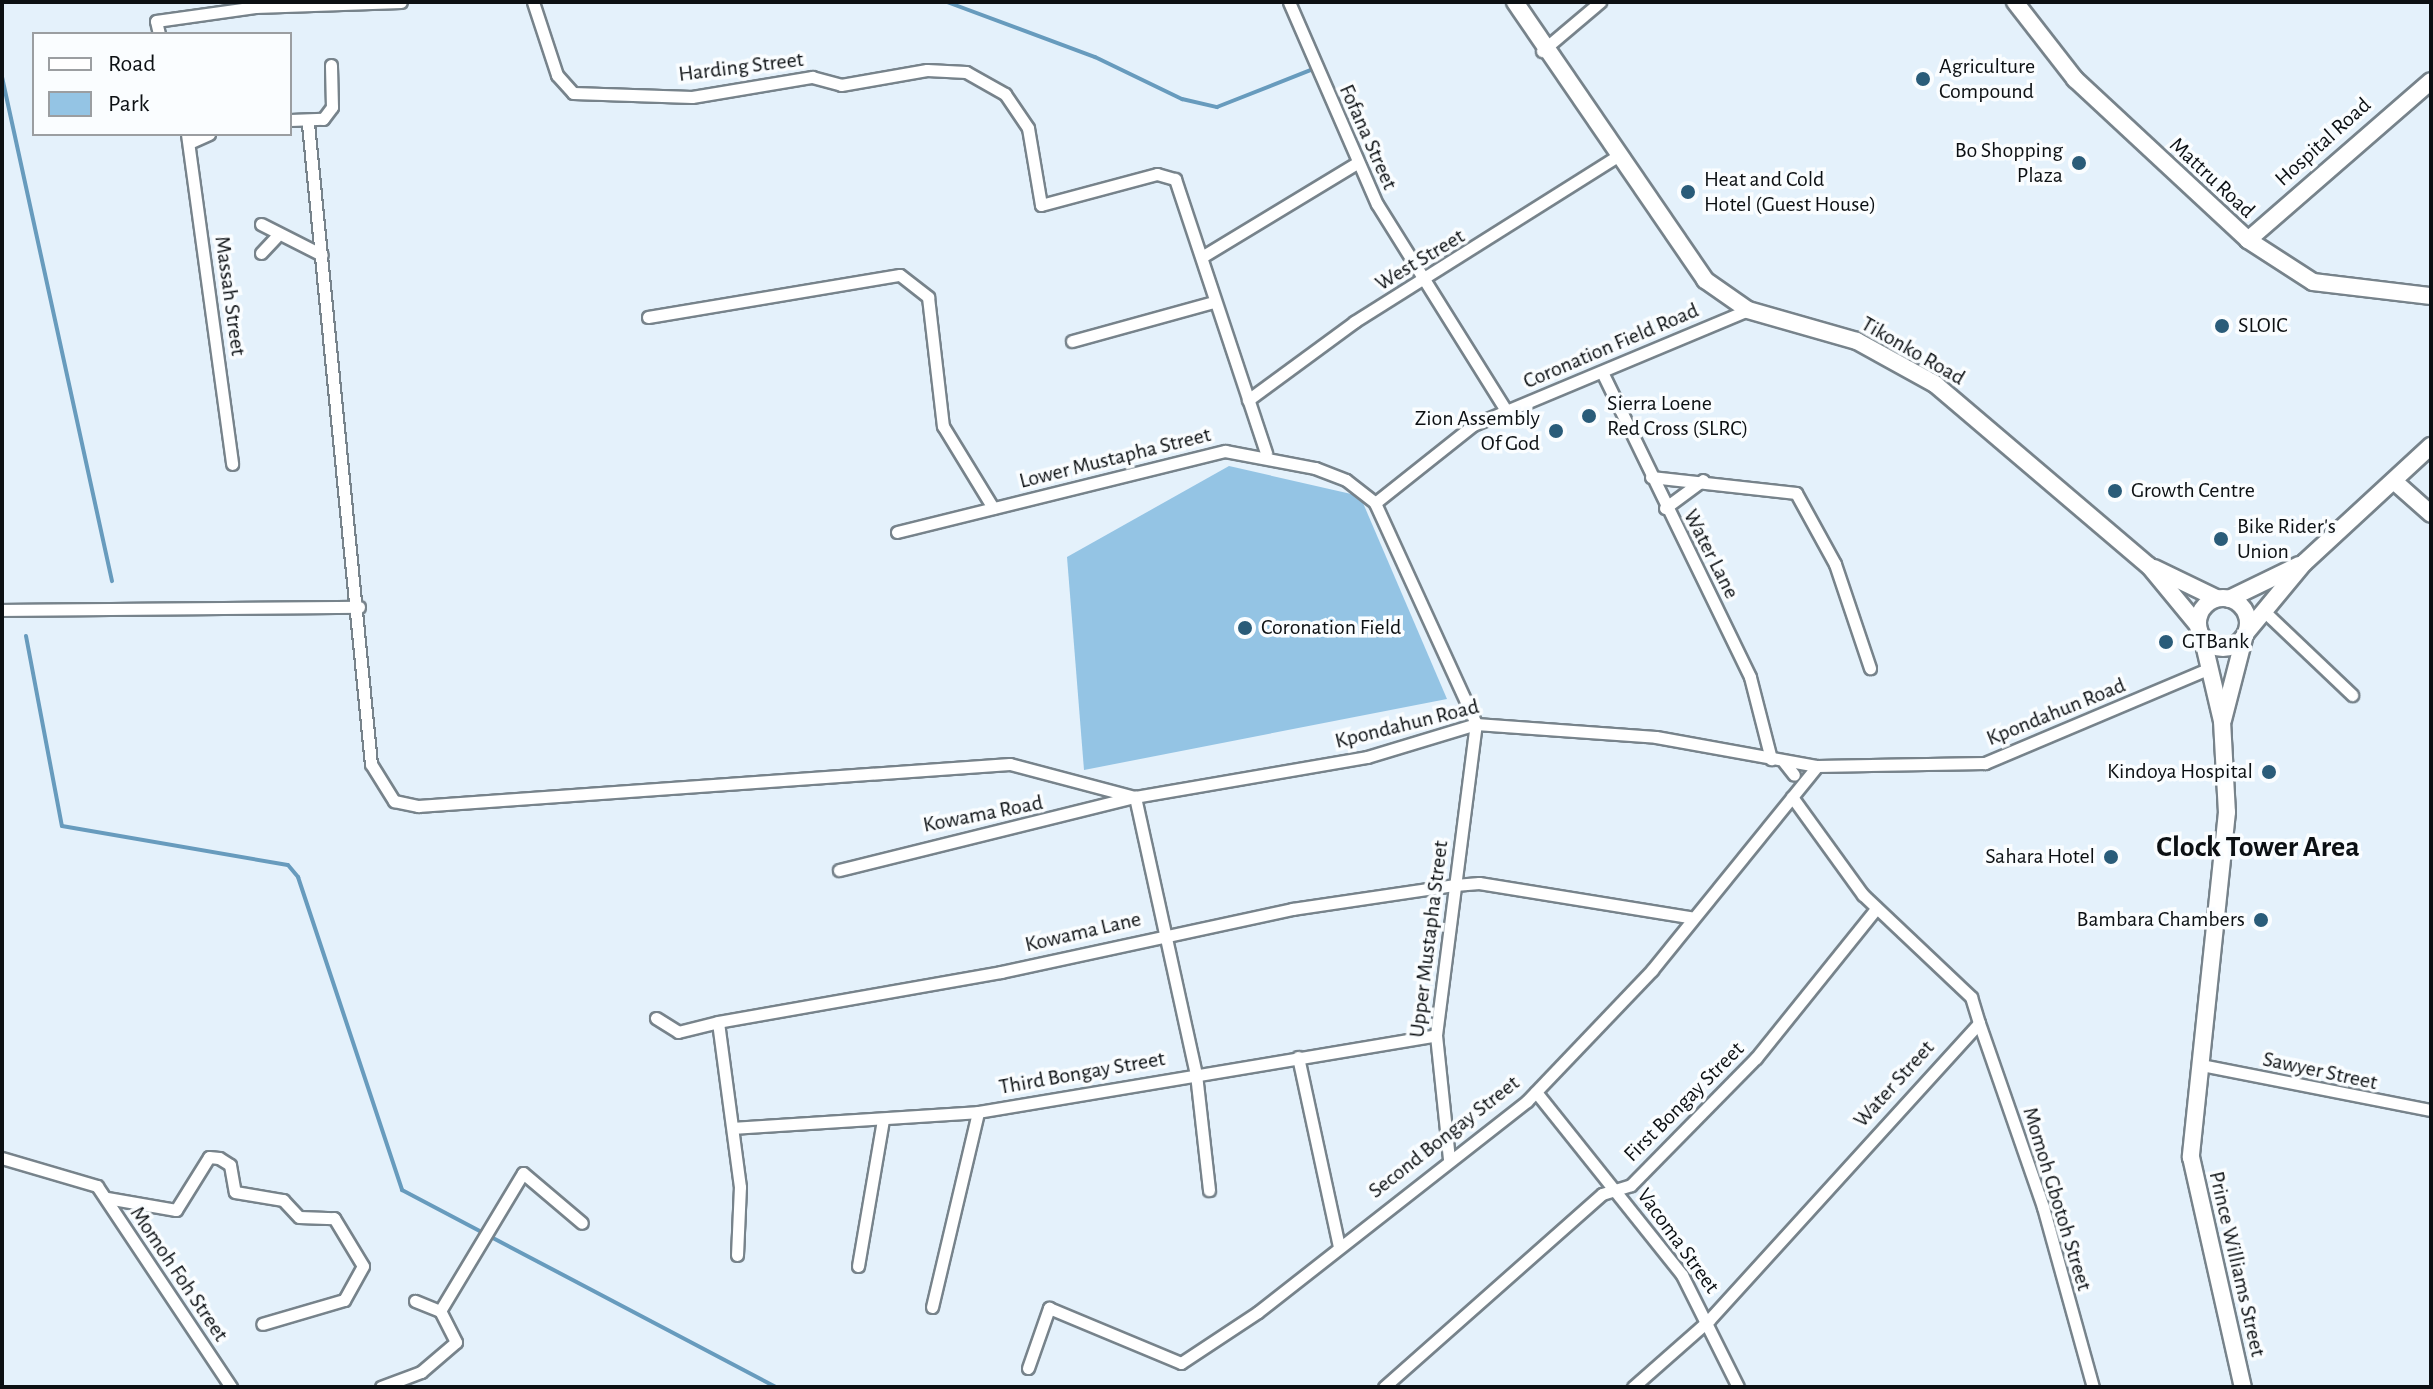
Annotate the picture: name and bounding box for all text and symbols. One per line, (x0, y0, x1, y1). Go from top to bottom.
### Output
legend (32, 32, 292, 136)
street label: Harding Street (677, 46, 805, 88)
text: Road (108, 52, 156, 76)
place label: Agriculture Compound (1939, 53, 2035, 104)
marker: Agriculture Compound (1914, 70, 1932, 88)
street label: Fofana Street (1333, 80, 1403, 194)
text: Park (108, 92, 149, 116)
street label: Hospital Road (2270, 92, 2376, 192)
street label: Mattru Road (2164, 132, 2260, 224)
place label: Bo Shopping Plaza (1955, 137, 2063, 188)
marker: Bo Shopping Plaza (2070, 154, 2088, 172)
place label: Heat and Cold Hotel (Guest House) (1704, 166, 1876, 218)
marker: Heat and Cold Hotel (Guest House) (1679, 183, 1697, 201)
street label: West Street (1371, 223, 1469, 297)
street label: Massah Street (209, 234, 251, 358)
street label: Coronation Field Road (1519, 297, 1703, 395)
street label: Tikonko Road (1856, 311, 1970, 391)
place label: SLOIC (2238, 313, 2288, 339)
marker: SLOIC (2213, 317, 2231, 335)
place label: Sierra Loene Red Cross (SLRC) (1607, 390, 1748, 442)
place label: Zion Assembly Of God (1415, 405, 1540, 456)
marker: Sierra Loene Red Cross (SLRC) (1578, 405, 1600, 427)
street label: Lower Mustapha Street (1017, 421, 1213, 495)
marker: Zion Assembly Of God (1547, 422, 1565, 440)
place label: Growth Centre (2131, 478, 2255, 504)
marker: Growth Centre (2106, 482, 2124, 500)
street label: Water Lane (1677, 505, 1745, 603)
place label: Bike Rider's Union (2237, 513, 2336, 564)
marker: Bike Rider's Union (2212, 530, 2230, 548)
place label: Coronation Field (1261, 615, 1402, 641)
marker: Coronation Field (1236, 619, 1254, 637)
place label: GTBank (2182, 629, 2249, 655)
marker: GTBank (2157, 633, 2175, 651)
street label: Kpondahun Road (1983, 672, 2129, 752)
street label: Kpondahun Road (1332, 693, 1482, 755)
place label: Kindoya Hospital (2107, 759, 2253, 785)
marker: Kindoya Hospital (2260, 763, 2278, 781)
street label: Kowama Road (921, 789, 1045, 839)
district label: Clock Tower Area (2156, 829, 2360, 865)
street label: Upper Mustapha Street (1404, 839, 1454, 1039)
place label: Sahara Hotel (1985, 844, 2095, 870)
marker: Sahara Hotel (2102, 848, 2120, 866)
street label: Kowama Lane (1022, 906, 1144, 958)
place label: Bambara Chambers (2077, 907, 2245, 933)
marker: Bambara Chambers (2252, 911, 2270, 929)
street label: Water Street (1848, 1035, 1940, 1133)
street label: First Bongay Street (1618, 1036, 1750, 1168)
street label: Third Bongay Street (997, 1045, 1167, 1101)
street label: Sawyer Street (2260, 1046, 2380, 1096)
street label: Second Bongay Street (1363, 1070, 1525, 1204)
street label: Momoh Gbotoh Street (2017, 1104, 2097, 1294)
street label: Prince Williams Street (2203, 1169, 2271, 1359)
street label: Vacoma Street (1631, 1183, 1725, 1299)
street label: Momoh Foh Street (124, 1201, 234, 1347)

